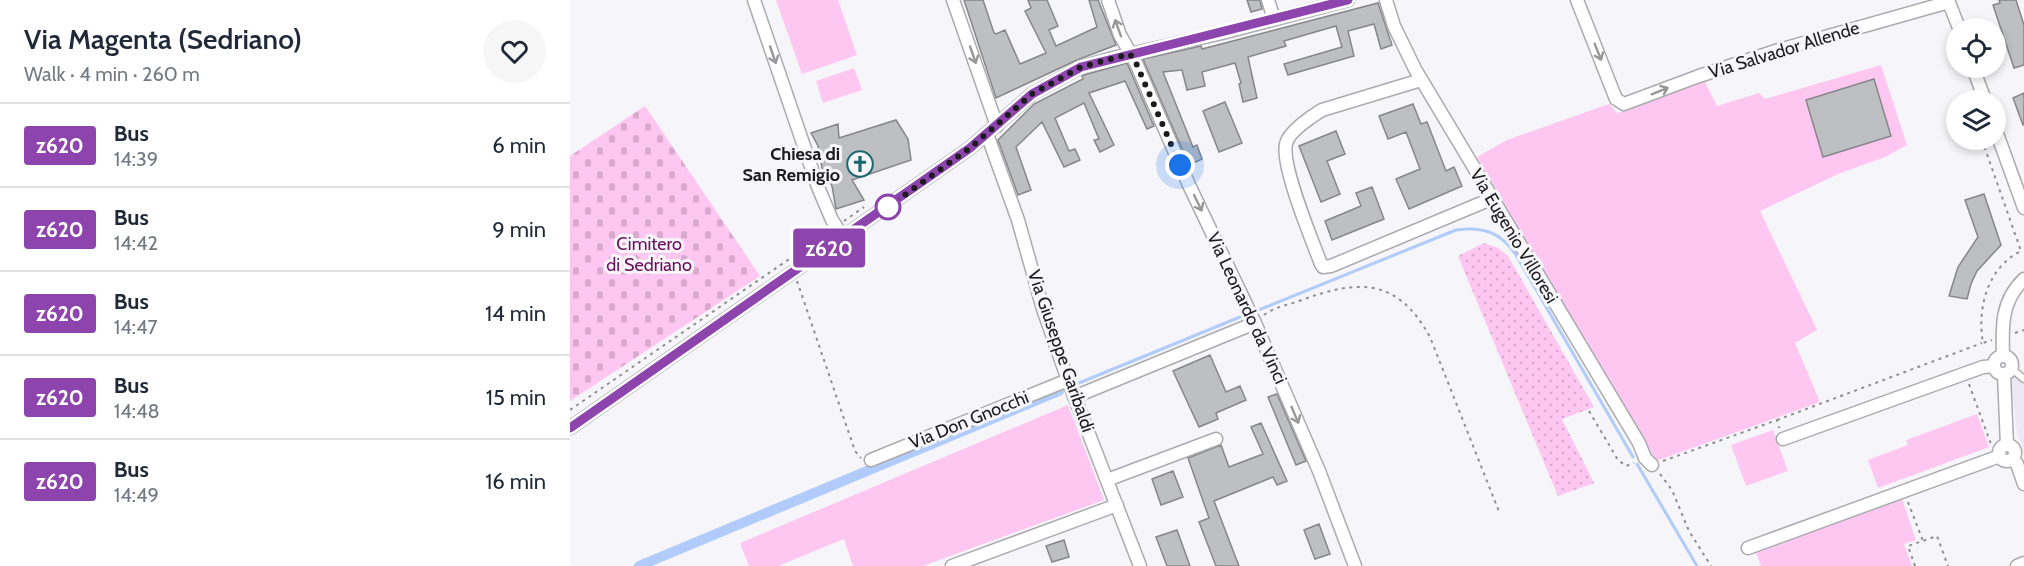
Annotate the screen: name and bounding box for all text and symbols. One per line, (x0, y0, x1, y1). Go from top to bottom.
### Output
street label: Via Salvador Allende (1706, 17, 1862, 83)
map controls (1946, 18, 2006, 150)
button: locate (1946, 18, 2006, 78)
one-way arrow (1111, 19, 1122, 38)
button: heart (483, 20, 546, 83)
text: Via Magenta (Sedriano) (24, 22, 302, 56)
one-way arrow (1593, 43, 1604, 61)
one-way arrow (768, 45, 779, 64)
one-way arrow (968, 45, 979, 64)
text: Walk · 4 min · 260 m (24, 62, 200, 86)
one-way arrow (1650, 85, 1669, 96)
button: layers (1946, 90, 2006, 150)
text: Bus (114, 120, 149, 147)
text: 6 min (492, 132, 546, 159)
text: z620 (36, 133, 84, 158)
place label: Chiesa di San Remigio (742, 143, 840, 186)
text: 14:39 (114, 147, 158, 171)
church icon: Chiesa di San Remigio (845, 149, 875, 179)
your location (1165, 150, 1195, 180)
street label: Via Eugenio Villoresi (1465, 165, 1563, 307)
unlabelled marker (875, 194, 901, 220)
one-way arrow (1192, 194, 1204, 212)
text: Bus (114, 204, 149, 231)
text: 9 min (492, 216, 546, 243)
text: z620 (36, 217, 84, 242)
line badge: z620 (787, 228, 871, 268)
street label: Via Leonardo da Vinci (1202, 229, 1292, 387)
text: 14:42 (114, 231, 158, 255)
park label: Cimitero di Sedriano (606, 233, 692, 276)
text: z620 (805, 236, 853, 261)
street label: Via Giuseppe Garibaldi (1023, 267, 1099, 435)
text: Bus (114, 288, 149, 315)
text: 14 min (485, 300, 546, 327)
text: z620 (36, 301, 84, 326)
text: 14:47 (114, 315, 158, 339)
text: Bus (114, 372, 149, 399)
text: 15 min (486, 384, 546, 411)
text: z620 (36, 385, 84, 410)
street label: Via Don Gnocchi (906, 386, 1032, 454)
text: 14:48 (114, 399, 160, 423)
one-way arrow (1290, 405, 1301, 424)
text: Bus (114, 456, 149, 483)
text: 16 min (485, 468, 546, 495)
text: z620 (36, 469, 84, 494)
text: 14:49 (114, 483, 159, 507)

